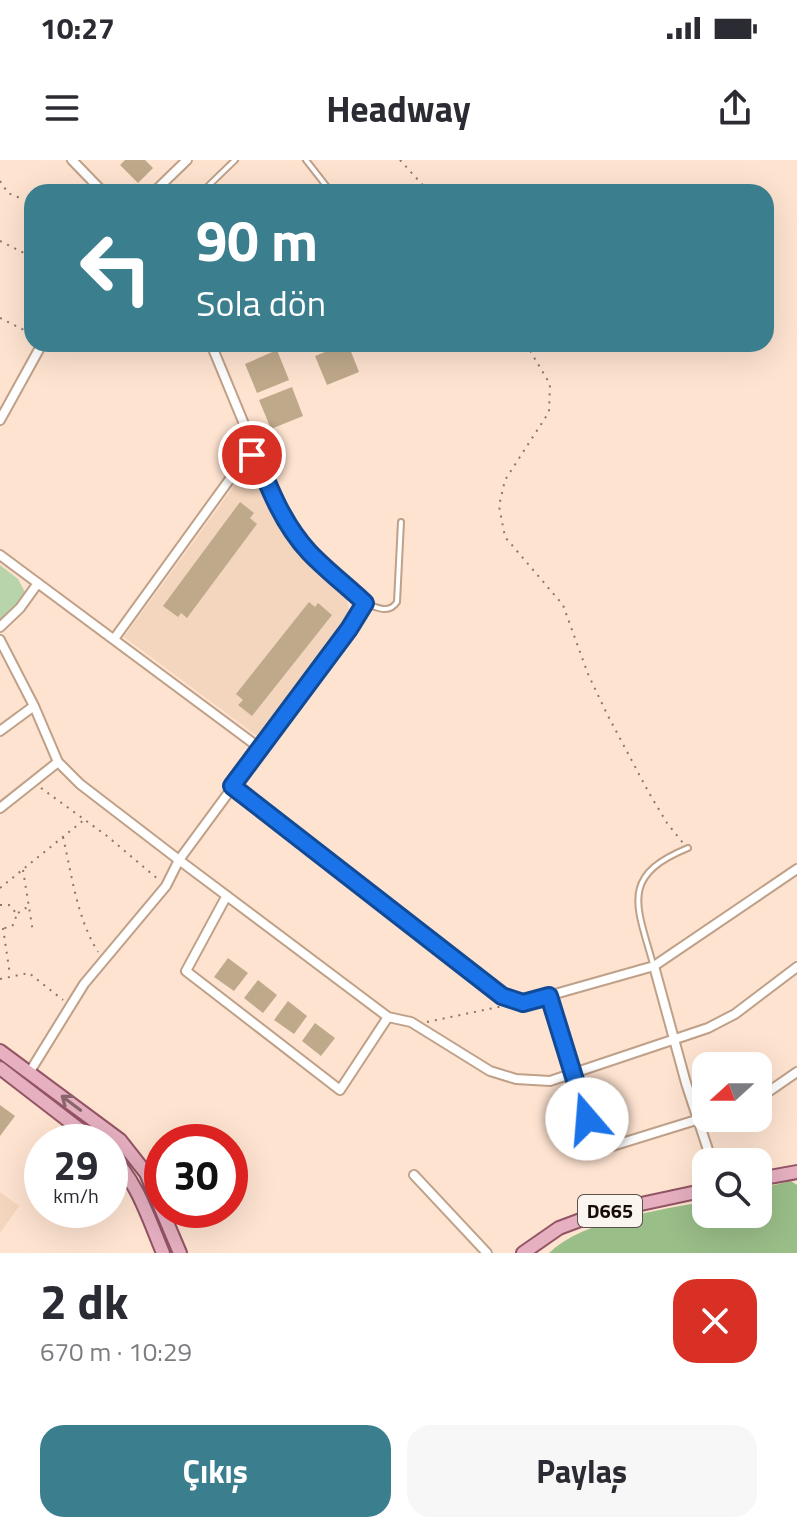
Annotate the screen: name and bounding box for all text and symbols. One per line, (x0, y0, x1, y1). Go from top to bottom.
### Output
text: 10:27 (40, 5, 115, 51)
text: Headway (326, 81, 471, 136)
icon: menu (40, 86, 84, 130)
icon: share (713, 86, 757, 130)
text: 90 m (196, 198, 318, 283)
icon: left (64, 216, 168, 320)
text: Sola dön (196, 275, 326, 330)
pin (218, 421, 286, 489)
icon: arrive (230, 433, 274, 477)
north arrow (692, 1052, 772, 1132)
map controls (692, 1052, 772, 1228)
position arrow (545, 1077, 629, 1161)
one-way arrow (61, 1094, 82, 1111)
speed limit sign: 30 (144, 1124, 248, 1228)
text: 29 (54, 1135, 98, 1196)
button: search (692, 1148, 772, 1228)
text: km/h (53, 1180, 99, 1211)
road number: D665 (578, 1195, 642, 1227)
text: 2 dk (40, 1265, 129, 1338)
button: close (673, 1279, 757, 1363)
text: 670 m · 10:29 (40, 1332, 192, 1371)
button: Çıkış (40, 1425, 391, 1517)
button: Paylaş (407, 1425, 757, 1517)

